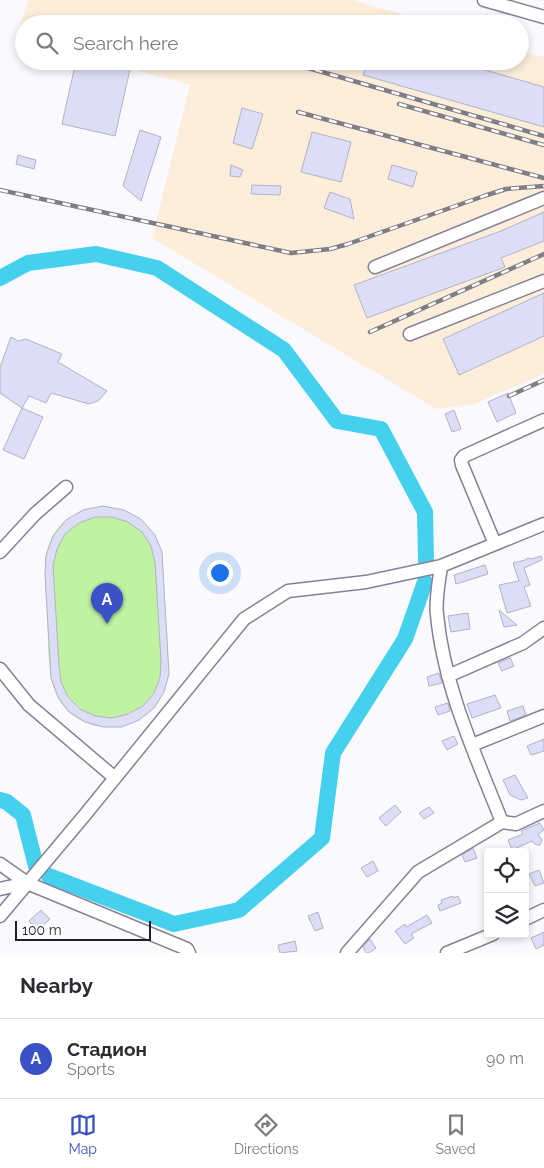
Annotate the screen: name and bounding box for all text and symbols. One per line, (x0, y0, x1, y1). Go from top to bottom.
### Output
search box (15, 15, 529, 70)
icon: search (33, 29, 61, 57)
text: Search here (73, 32, 179, 54)
your location (207, 560, 233, 586)
pin: A (91, 583, 123, 624)
map controls (484, 848, 529, 938)
button: locate (484, 848, 529, 893)
button: layers (484, 893, 529, 938)
scale bar (15, 918, 151, 941)
text: 100 m (22, 922, 62, 938)
text: Nearby (20, 973, 93, 998)
text: Стадион (67, 1038, 147, 1060)
text: A (31, 1049, 41, 1068)
text: 90 m (486, 1049, 524, 1068)
text: Sports (67, 1060, 115, 1079)
tab: Map (68, 1111, 97, 1157)
tab: Directions (234, 1111, 299, 1157)
tab: Saved (435, 1111, 476, 1157)

